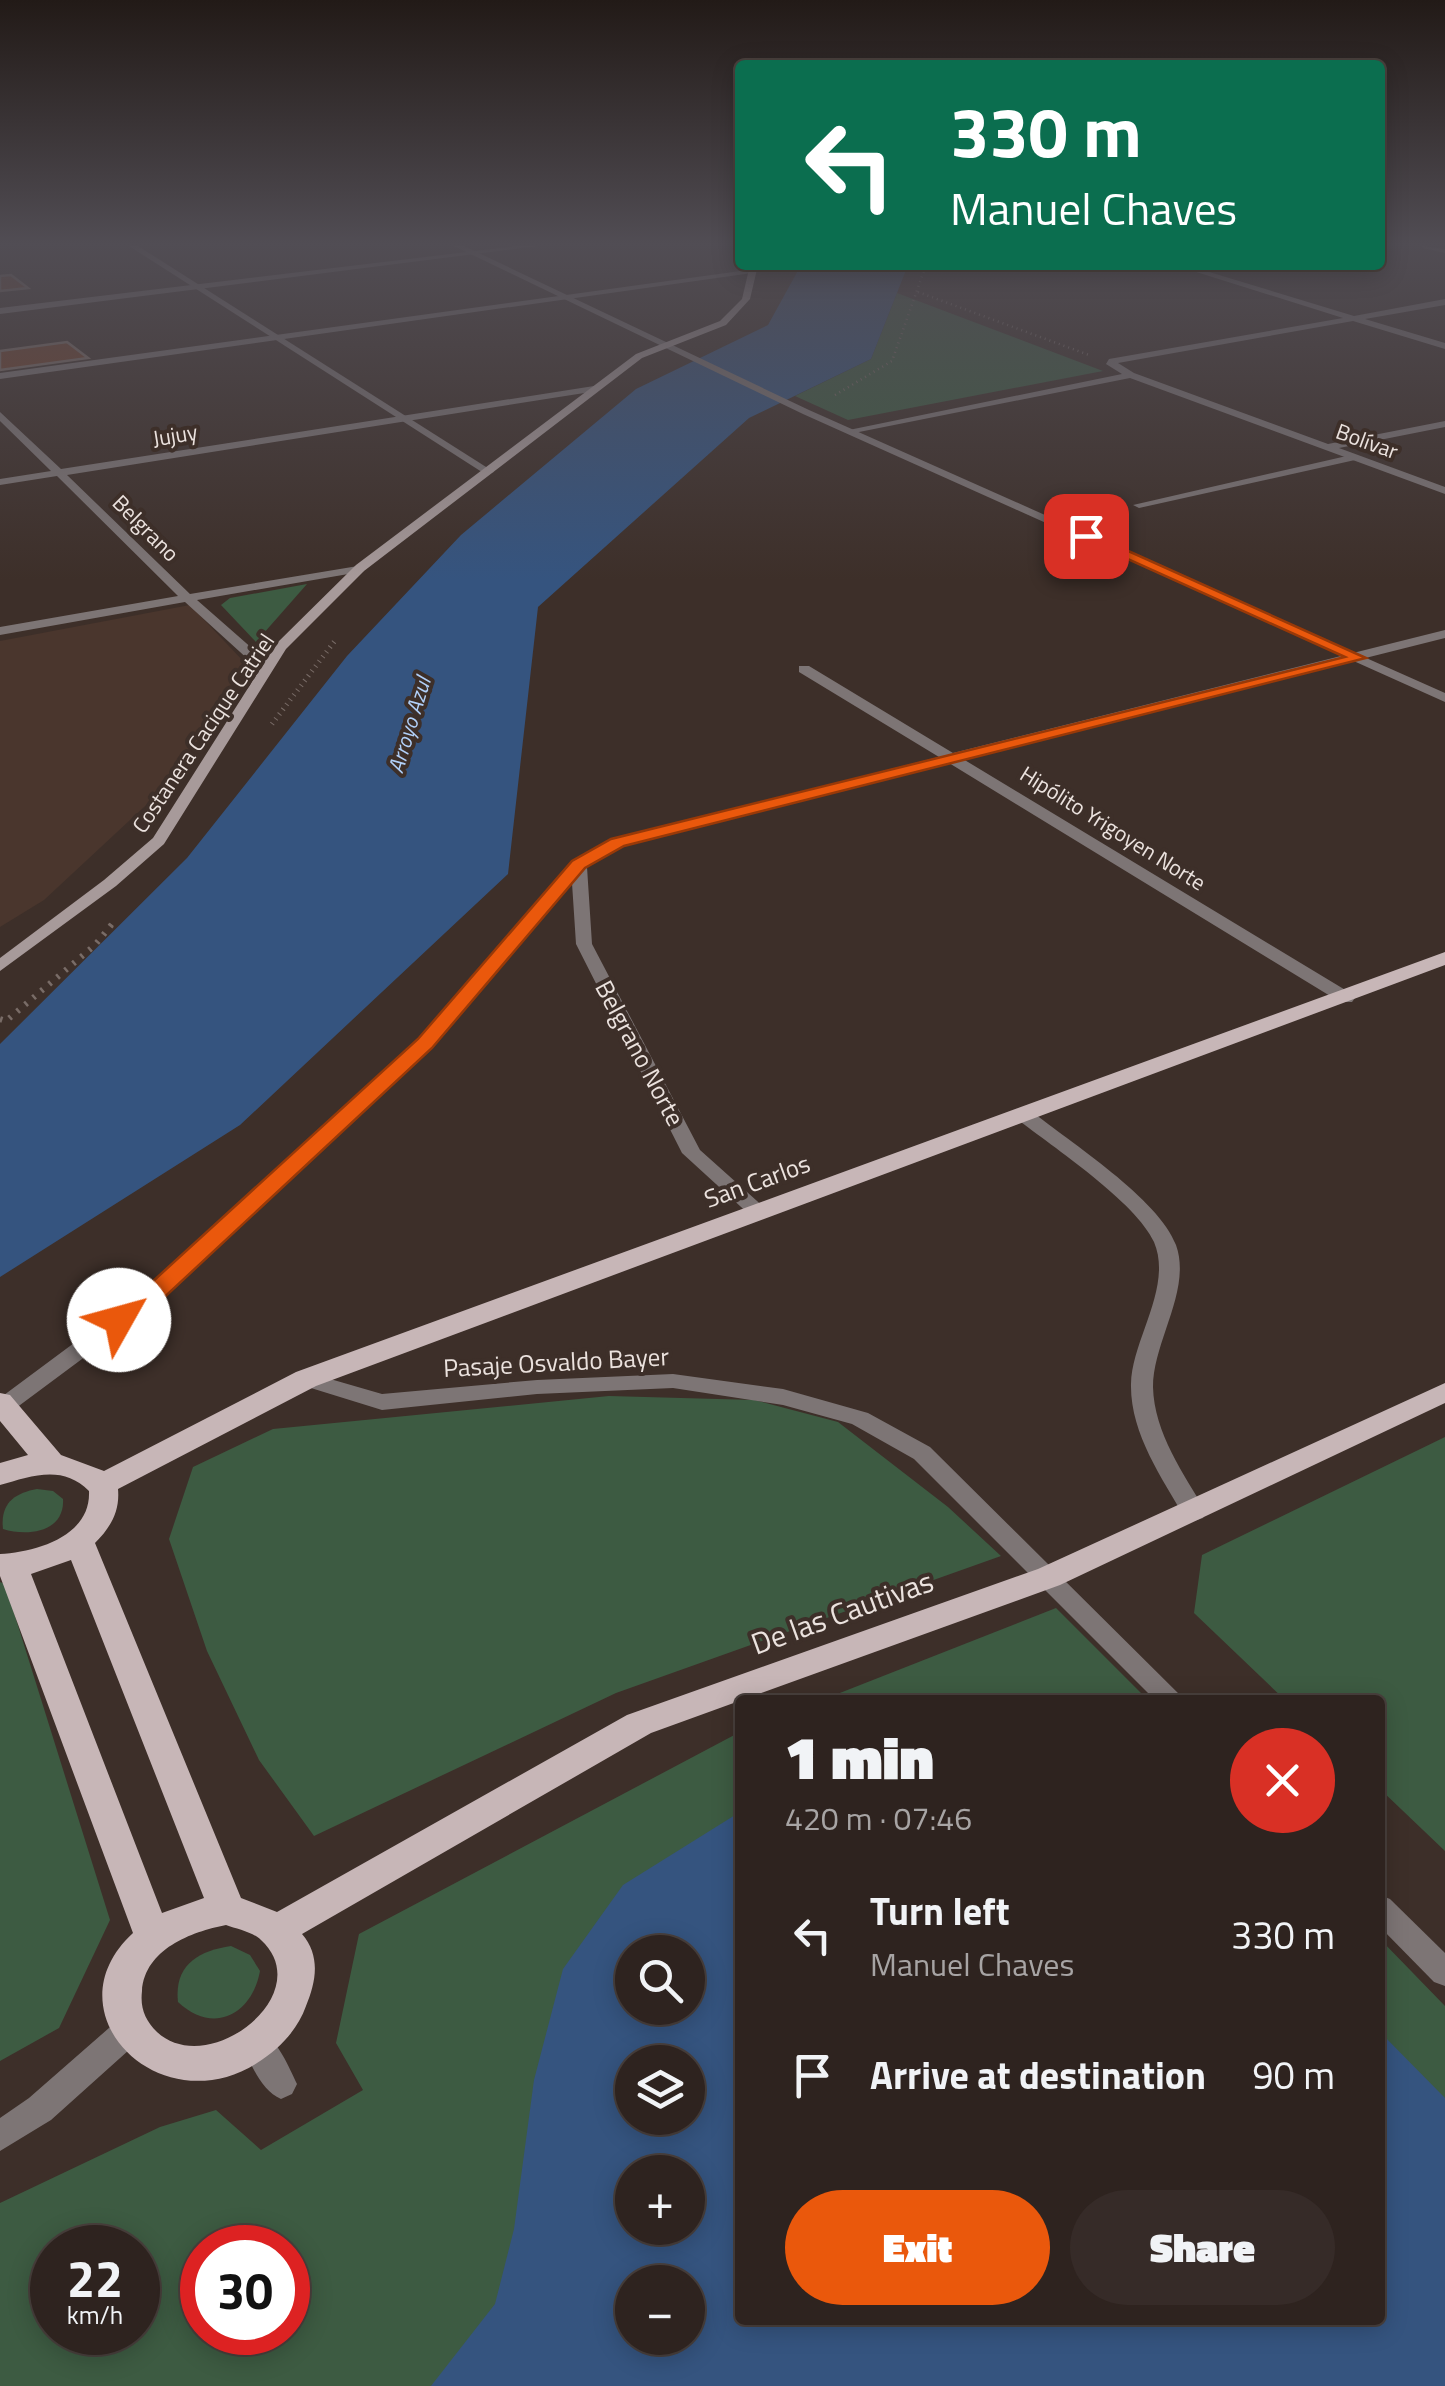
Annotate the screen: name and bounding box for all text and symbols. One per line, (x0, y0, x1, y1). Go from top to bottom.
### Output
text: 330 m (950, 78, 1142, 184)
icon: left (785, 100, 915, 230)
text: Manuel Chaves (950, 174, 1237, 242)
street label: Bolívar (1331, 414, 1403, 468)
street label: Jujuy (150, 415, 200, 455)
street label: Belgrano (105, 487, 187, 569)
pin (1044, 494, 1129, 579)
icon: arrive (1059, 509, 1114, 564)
street label: Costanera Cacique Catriel (123, 626, 283, 840)
water label: Arroyo Azul (378, 671, 440, 777)
street label: Hipólito Yrigoyen Norte (1013, 757, 1213, 899)
street label: Belgrano Norte (586, 973, 694, 1133)
street label: San Carlos (699, 1144, 815, 1218)
position arrow (67, 1268, 171, 1372)
street label: Pasaje Osvaldo Bayer (442, 1337, 670, 1387)
street label: De las Cautivas (744, 1558, 940, 1666)
text: 1 min (785, 1711, 934, 1802)
button: close (1230, 1728, 1335, 1833)
text: 420 m · 07:46 (785, 1794, 972, 1842)
text: Turn left (870, 1882, 1010, 1940)
text: 330 m (1231, 1906, 1335, 1964)
icon: left (785, 1908, 840, 1963)
map controls (615, 1935, 705, 2355)
button: search (615, 1935, 705, 2025)
text: Manuel Chaves (870, 1940, 1074, 1988)
button: layers (615, 2045, 705, 2135)
text: Arrive at destination (870, 2046, 1206, 2104)
text: 90 m (1252, 2046, 1335, 2104)
icon: arrive (785, 2048, 840, 2103)
button: + (615, 2155, 705, 2245)
button: Exit (785, 2190, 1050, 2305)
button: Share (1070, 2190, 1335, 2305)
speed limit sign: 30 (180, 2225, 310, 2355)
text: 22 (67, 2240, 123, 2316)
button: − (615, 2265, 705, 2355)
text: km/h (67, 2296, 123, 2334)

